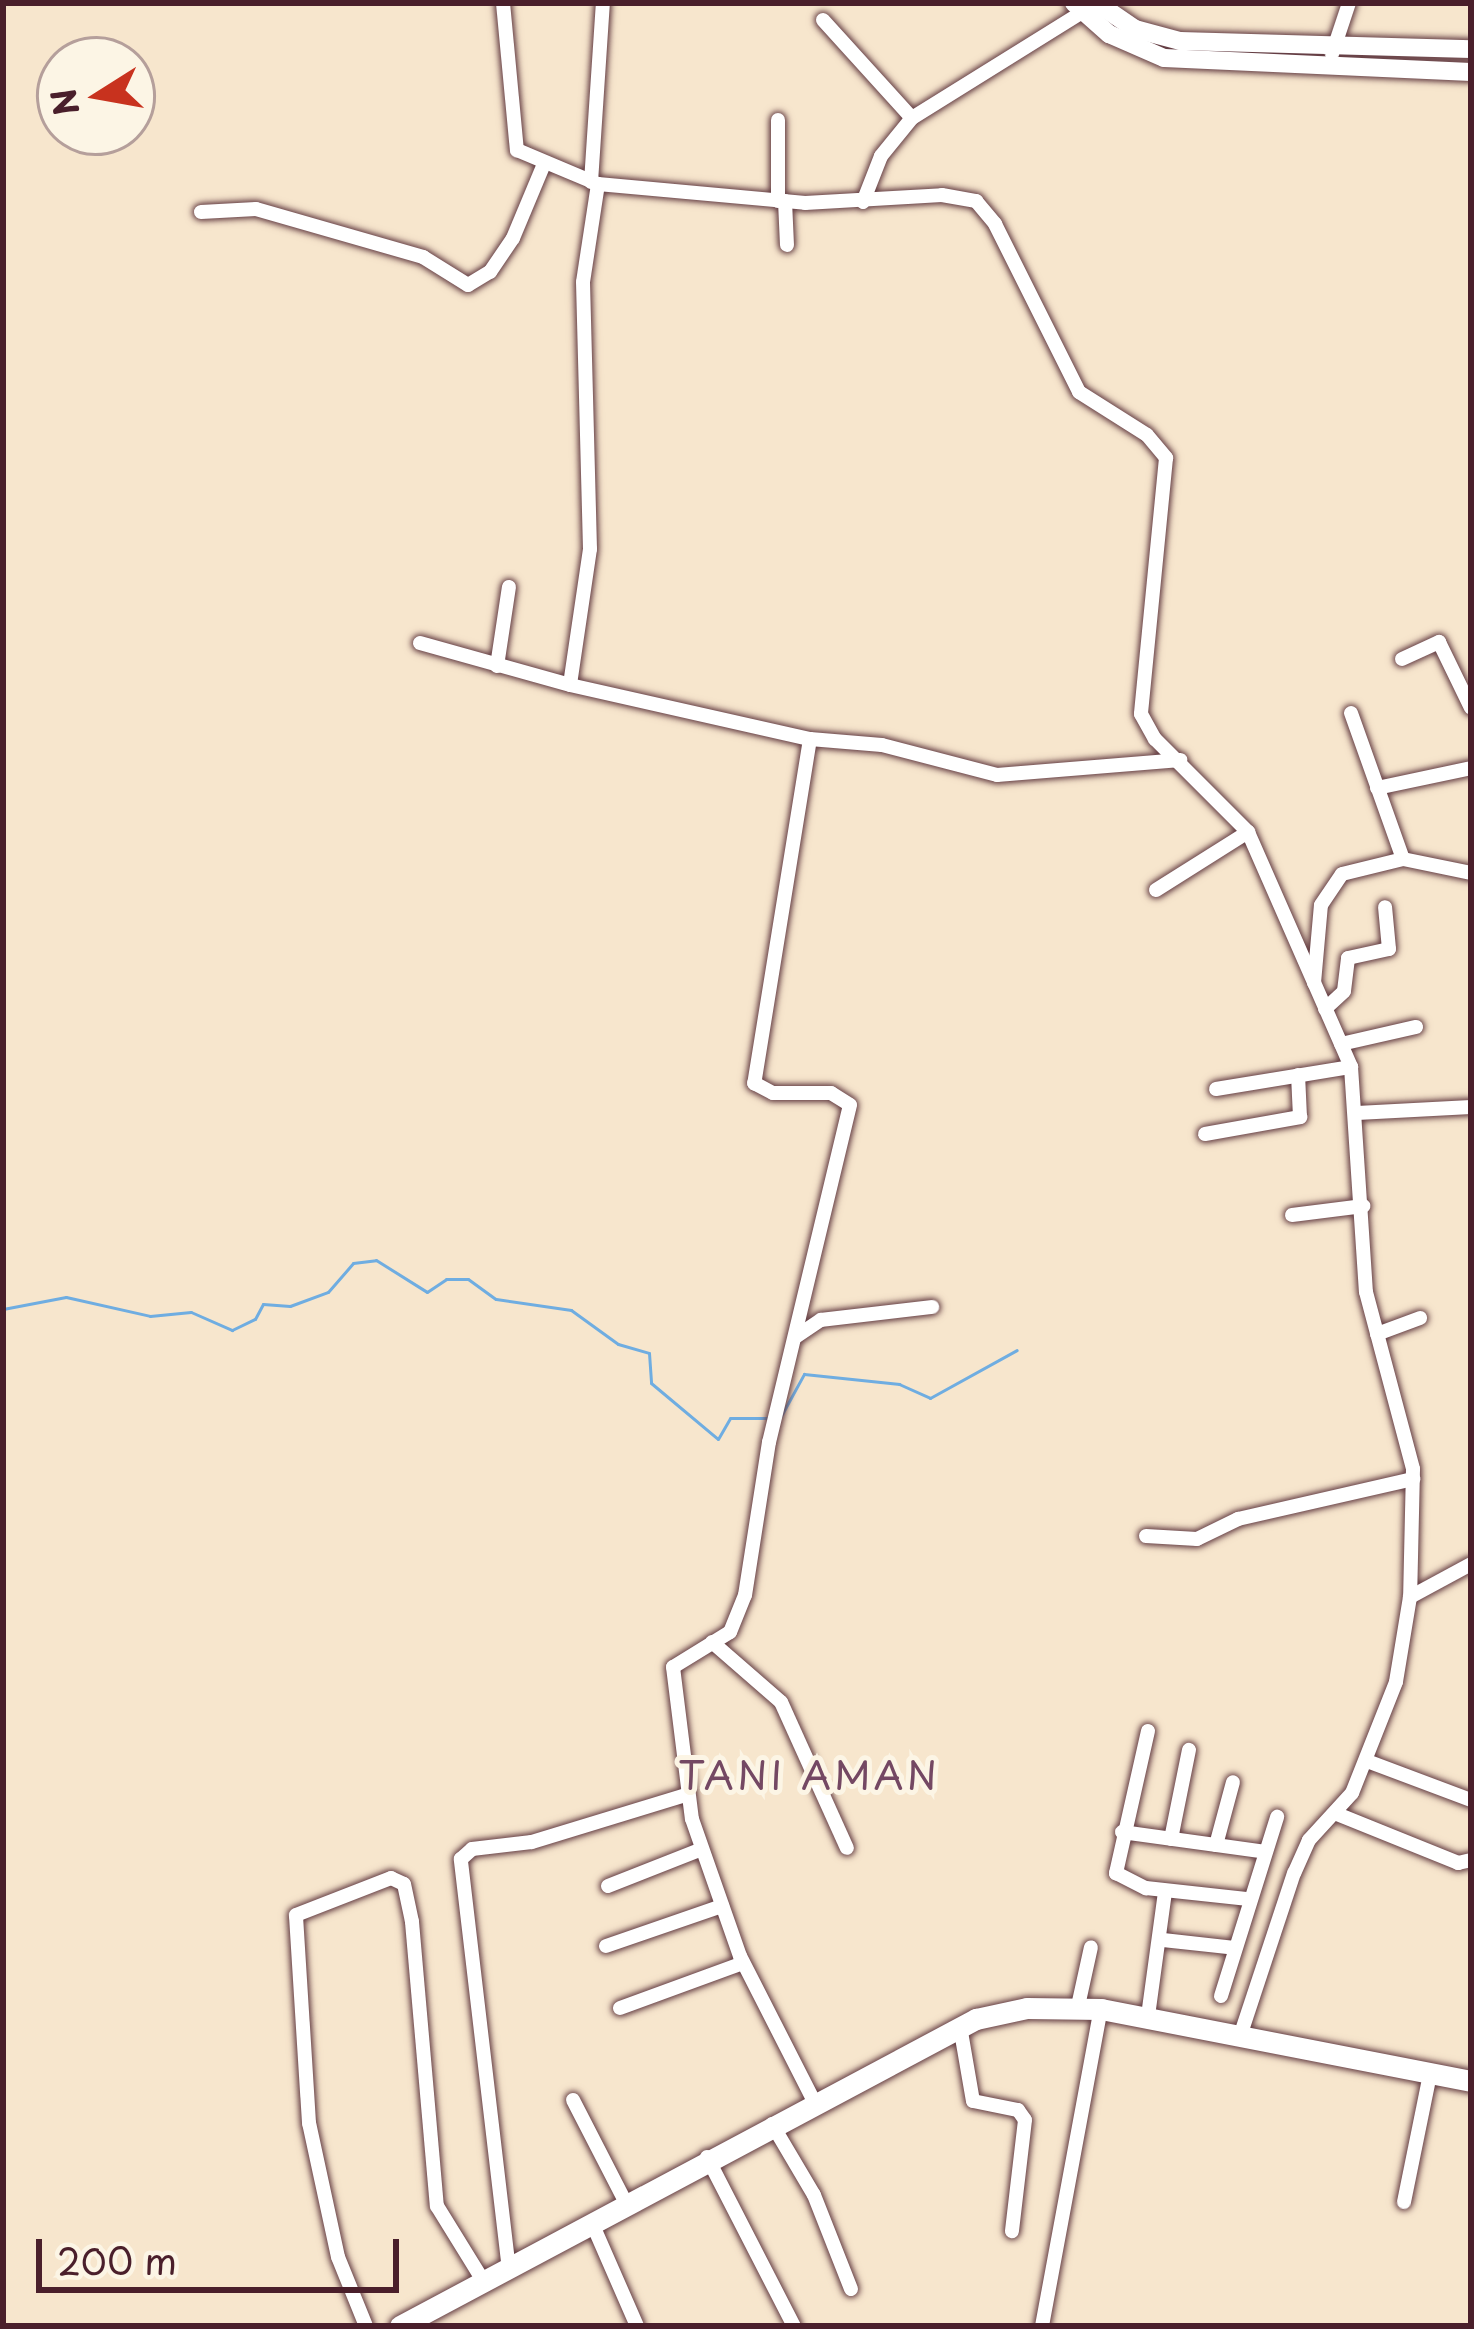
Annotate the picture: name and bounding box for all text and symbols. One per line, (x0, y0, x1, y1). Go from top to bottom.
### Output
north arrow (36, 36, 156, 156)
text: N (37, 85, 91, 120)
district label: TANI AMAN (679, 1751, 939, 1797)
scale bar (42, 2215, 405, 2289)
text: 200 m (57, 2233, 177, 2287)

